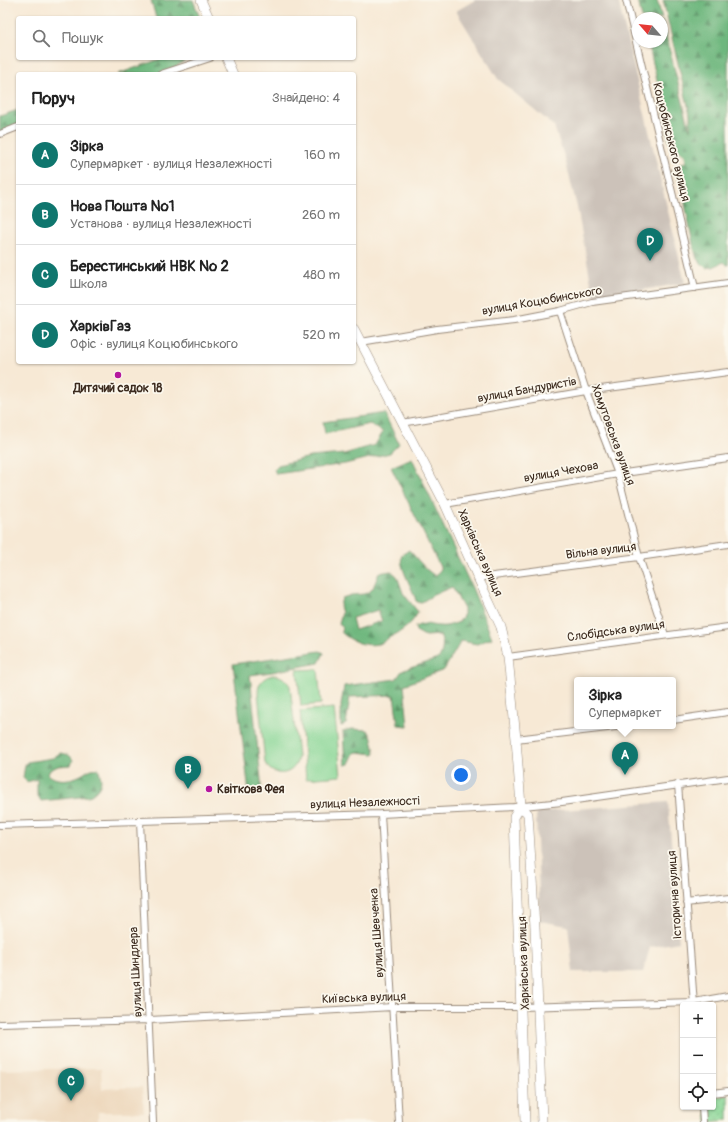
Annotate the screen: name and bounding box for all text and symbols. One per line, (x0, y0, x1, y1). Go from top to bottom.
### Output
north arrow (632, 12, 668, 48)
search box (16, 16, 356, 60)
icon: search (30, 27, 52, 49)
text: Пошук (62, 29, 104, 48)
street label: Коцюбинського вулиця (649, 81, 693, 203)
text: Поруч (32, 88, 75, 109)
text: Знайдено: 4 (272, 90, 340, 106)
text: Зірка (70, 137, 103, 156)
text: A (41, 147, 49, 163)
text: 160 m (304, 147, 340, 163)
text: Супермаркет · вулиця Незалежності (70, 156, 272, 172)
text: Нова Пошта №1 (70, 197, 175, 216)
text: B (41, 207, 49, 223)
text: 260 m (302, 207, 340, 223)
text: Установа · вулиця Незалежності (70, 216, 251, 232)
pin: D (637, 228, 663, 261)
text: Берестинський НВК № 2 (70, 257, 229, 276)
text: C (41, 267, 49, 283)
text: 480 m (303, 267, 340, 283)
text: Школа (70, 276, 107, 292)
street label: вулиця Коцюбинського (481, 283, 604, 319)
text: ХарківГаз (70, 317, 131, 336)
text: D (41, 327, 49, 343)
text: 520 m (302, 327, 340, 343)
text: Офіс · вулиця Коцюбинського (70, 336, 238, 352)
marker: Дитячий садок 18 (113, 370, 123, 380)
street label: вулиця Бандуристів (476, 374, 578, 406)
place label: Дитячий садок 18 (73, 381, 162, 396)
street label: Хомутовська вулиця (588, 383, 638, 488)
street label: вулиця Чехова (523, 458, 600, 486)
street label: Харківська вулиця (454, 507, 506, 599)
street label: Вільна вулиця (565, 539, 637, 563)
street label: Слобідська вулиця (566, 617, 666, 645)
popup (574, 677, 676, 729)
text: Зірка (588, 686, 622, 705)
text: Супермаркет (588, 705, 662, 721)
pin: A (612, 742, 638, 775)
pin: B (175, 756, 201, 789)
your location (451, 765, 471, 785)
place label: Квіткова Фея (217, 782, 285, 797)
marker: Квіткова Фея (204, 784, 214, 794)
street label: вулиця Незалежності (310, 794, 420, 812)
street label: Історична вулиця (664, 850, 686, 940)
street label: вулиця Шевченка (366, 887, 388, 978)
street label: Харківська вулиця (515, 916, 533, 1010)
street label: вулиця Шиндлера (126, 926, 146, 1017)
street label: Київська вулиця (322, 989, 407, 1007)
map controls (680, 1002, 716, 1110)
button: + (680, 1002, 716, 1038)
button: − (680, 1038, 716, 1074)
pin: C (58, 1068, 84, 1101)
button: locate (680, 1074, 716, 1110)

